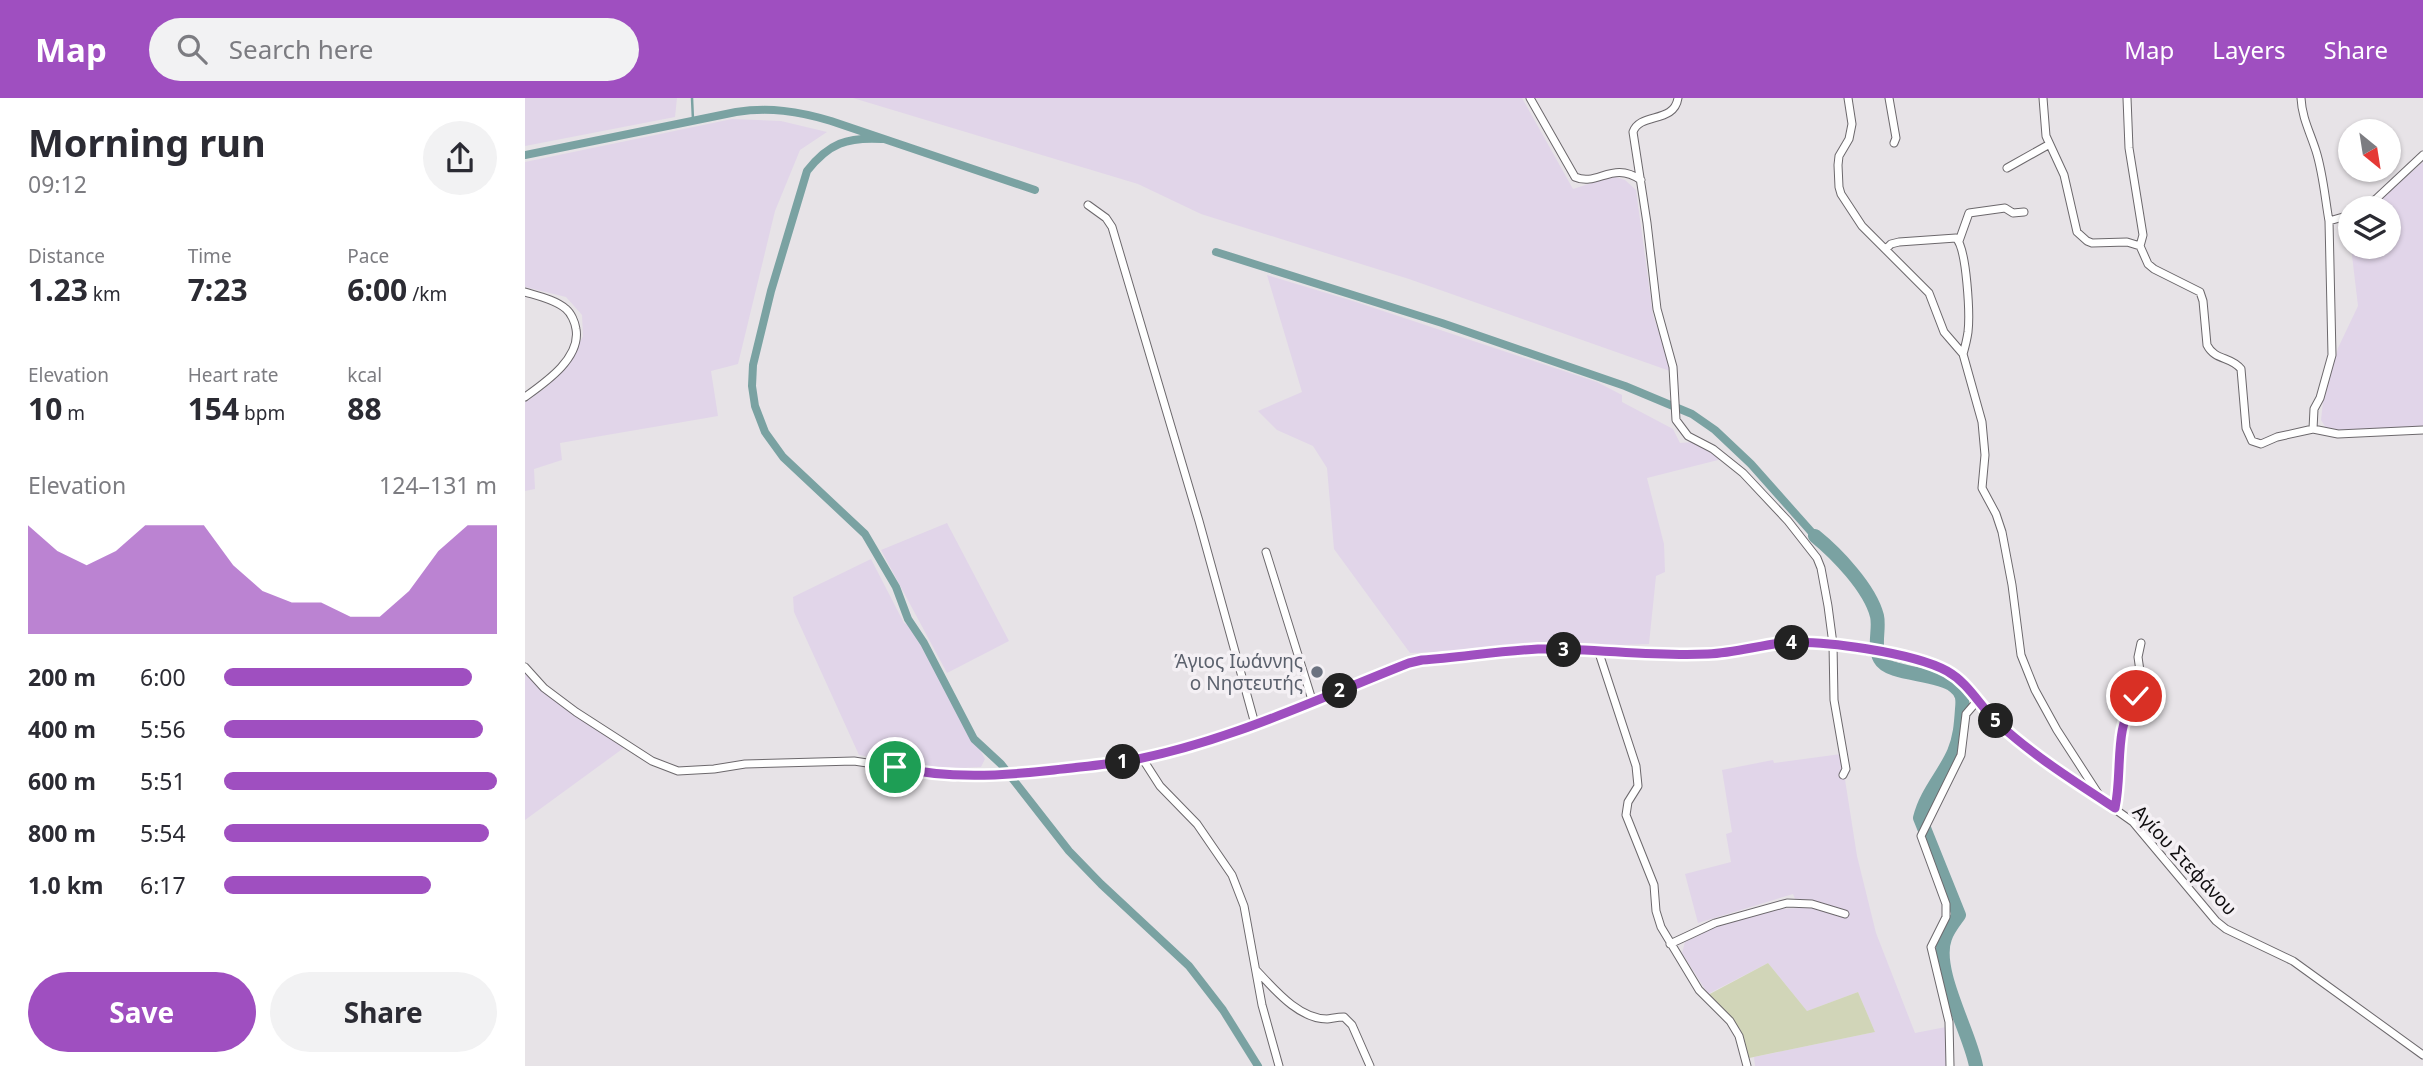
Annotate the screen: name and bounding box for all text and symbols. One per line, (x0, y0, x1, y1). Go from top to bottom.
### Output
search box (149, 18, 639, 81)
text: Map (35, 27, 107, 72)
icon: search (173, 30, 211, 68)
text: Search here (229, 31, 373, 67)
text: Map (2124, 33, 2174, 66)
text: Layers (2212, 33, 2286, 66)
text: Share (2324, 33, 2388, 66)
text: Morning run (28, 116, 266, 168)
north arrow (2338, 119, 2401, 182)
map controls (2338, 119, 2401, 259)
button: share (423, 121, 497, 195)
text: 09:12 (28, 168, 87, 200)
button: layers (2338, 196, 2401, 259)
text: Distance (28, 243, 105, 269)
text: Time (188, 243, 232, 269)
text: Pace (347, 243, 389, 269)
text: 1.23 (28, 269, 88, 310)
text: 7:23 (188, 269, 248, 310)
text: 6:00 (347, 269, 407, 310)
text: km (88, 281, 121, 307)
text: /km (407, 281, 447, 307)
text: Elevation (28, 362, 109, 388)
text: Heart rate (188, 362, 278, 388)
text: kcal (347, 362, 382, 388)
text: 10 (28, 388, 62, 429)
text: 154 (188, 388, 239, 429)
text: 88 (347, 388, 382, 429)
text: m (62, 400, 85, 426)
text: bpm (239, 400, 285, 426)
text: Elevation (28, 469, 126, 501)
text: 124–131 m (379, 469, 497, 501)
pin: 4 (1775, 626, 1809, 660)
text: 4 (1786, 629, 1797, 655)
pin: 3 (1546, 632, 1581, 668)
text: 3 (1558, 636, 1569, 662)
place label: Άγιος Ιωάννης ο Νηστευτής (1174, 648, 1303, 696)
text: 200 m (28, 661, 96, 693)
text: 6:00 (140, 661, 186, 693)
marker: Άγιος Ιωάννης ο Νηστευτής (1309, 664, 1325, 680)
pin (2106, 666, 2166, 726)
pin: 2 (1323, 674, 1357, 708)
text: 2 (1334, 677, 1345, 703)
icon: check (2117, 677, 2155, 715)
pin: 5 (1979, 704, 2013, 738)
text: 5 (1990, 707, 2001, 733)
text: 400 m (28, 713, 96, 745)
text: 5:56 (140, 713, 186, 745)
pin (865, 737, 925, 797)
pin: 1 (1105, 744, 1141, 780)
icon: arrive (876, 748, 914, 786)
text: 1 (1117, 748, 1128, 774)
text: 600 m (28, 765, 96, 797)
text: 5:51 (140, 765, 186, 797)
street label: Αγίου Στεφάνου (2127, 799, 2243, 921)
text: 800 m (28, 817, 96, 849)
text: 5:54 (140, 817, 186, 849)
text: 1.0 km (28, 869, 103, 901)
text: 6:17 (140, 869, 186, 901)
button: Save (28, 972, 256, 1052)
button: Share (270, 972, 497, 1052)

